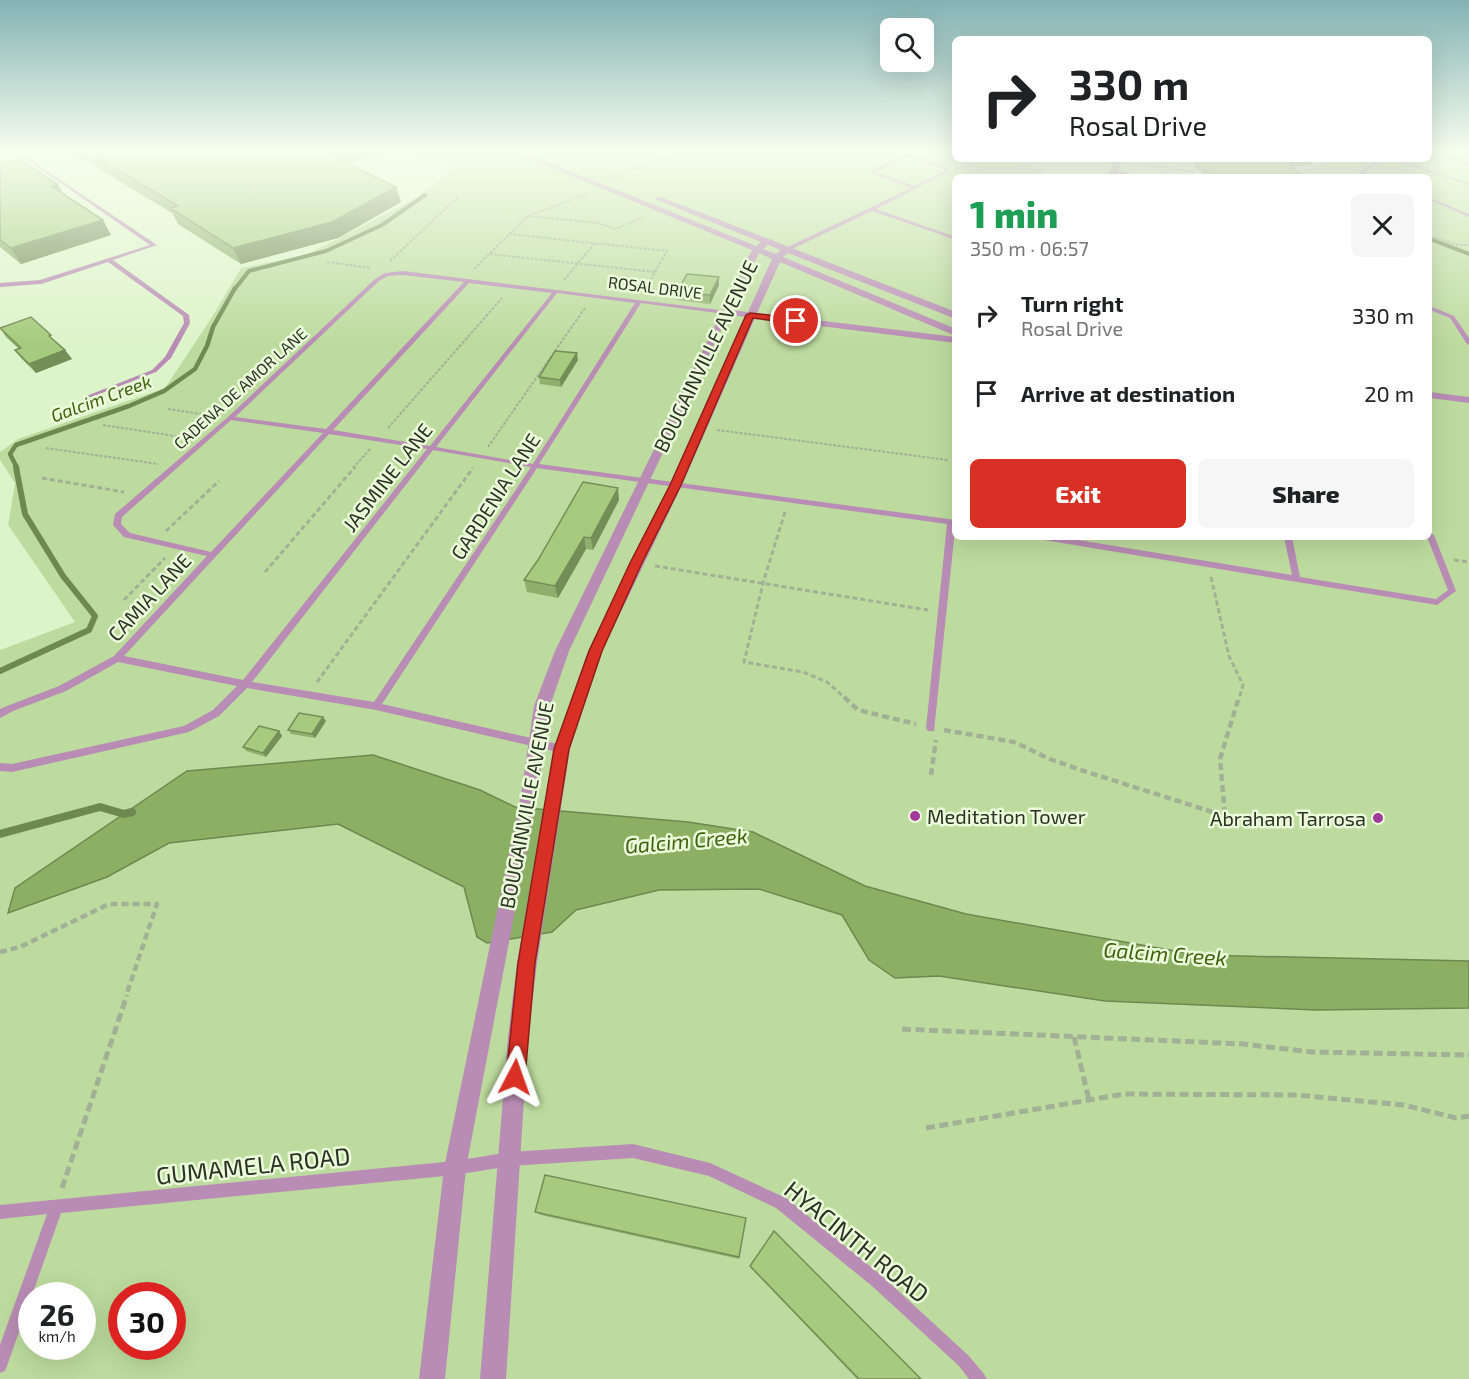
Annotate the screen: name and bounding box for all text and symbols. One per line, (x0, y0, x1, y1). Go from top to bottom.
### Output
map controls (880, 18, 934, 72)
button: search (880, 18, 934, 72)
text: 330 m (1069, 58, 1189, 108)
icon: right (970, 60, 1048, 138)
text: Rosal Drive (1069, 109, 1207, 141)
text: 1 min (970, 192, 1058, 235)
button: close (1351, 194, 1414, 257)
text: 350 m · 06:57 (970, 236, 1089, 260)
street label: BOUGAINVILLE AVENUE (648, 256, 762, 456)
street label: ROSAL DRIVE (607, 272, 703, 302)
text: Turn right (1021, 290, 1123, 316)
pin (770, 295, 821, 346)
icon: right (970, 299, 1003, 332)
text: 330 m (1352, 302, 1414, 328)
icon: arrive (779, 304, 812, 337)
text: Rosal Drive (1021, 316, 1123, 340)
street label: CADENA DE AMOR LANE (170, 323, 310, 453)
water label: Galcim Creek (48, 370, 154, 426)
icon: arrive (970, 377, 1003, 410)
text: Arrive at destination (1021, 380, 1235, 406)
text: 20 m (1364, 380, 1414, 406)
street label: JASMINE LANE (337, 418, 437, 536)
street label: GARDENIA LANE (445, 428, 545, 564)
button: Exit (970, 459, 1186, 528)
button: Share (1198, 459, 1414, 528)
street label: CAMIA LANE (102, 548, 196, 646)
street label: BOUGAINVILLE AVENUE (494, 699, 558, 911)
place label: Meditation Tower (927, 804, 1086, 828)
place label: Abraham Tarrosa (1210, 806, 1366, 830)
marker: Meditation Tower (908, 809, 922, 823)
marker: Abraham Tarrosa (1371, 811, 1385, 825)
water label: Galcim Creek (624, 822, 748, 858)
water label: Galcim Creek (1103, 936, 1227, 970)
position arrow (483, 1045, 547, 1109)
street label: GUMAMELA ROAD (154, 1140, 352, 1190)
street label: HYACINTH ROAD (779, 1174, 935, 1308)
speed limit sign: 30 (108, 1282, 186, 1360)
text: 26 (39, 1296, 75, 1332)
text: km/h (38, 1327, 76, 1345)

